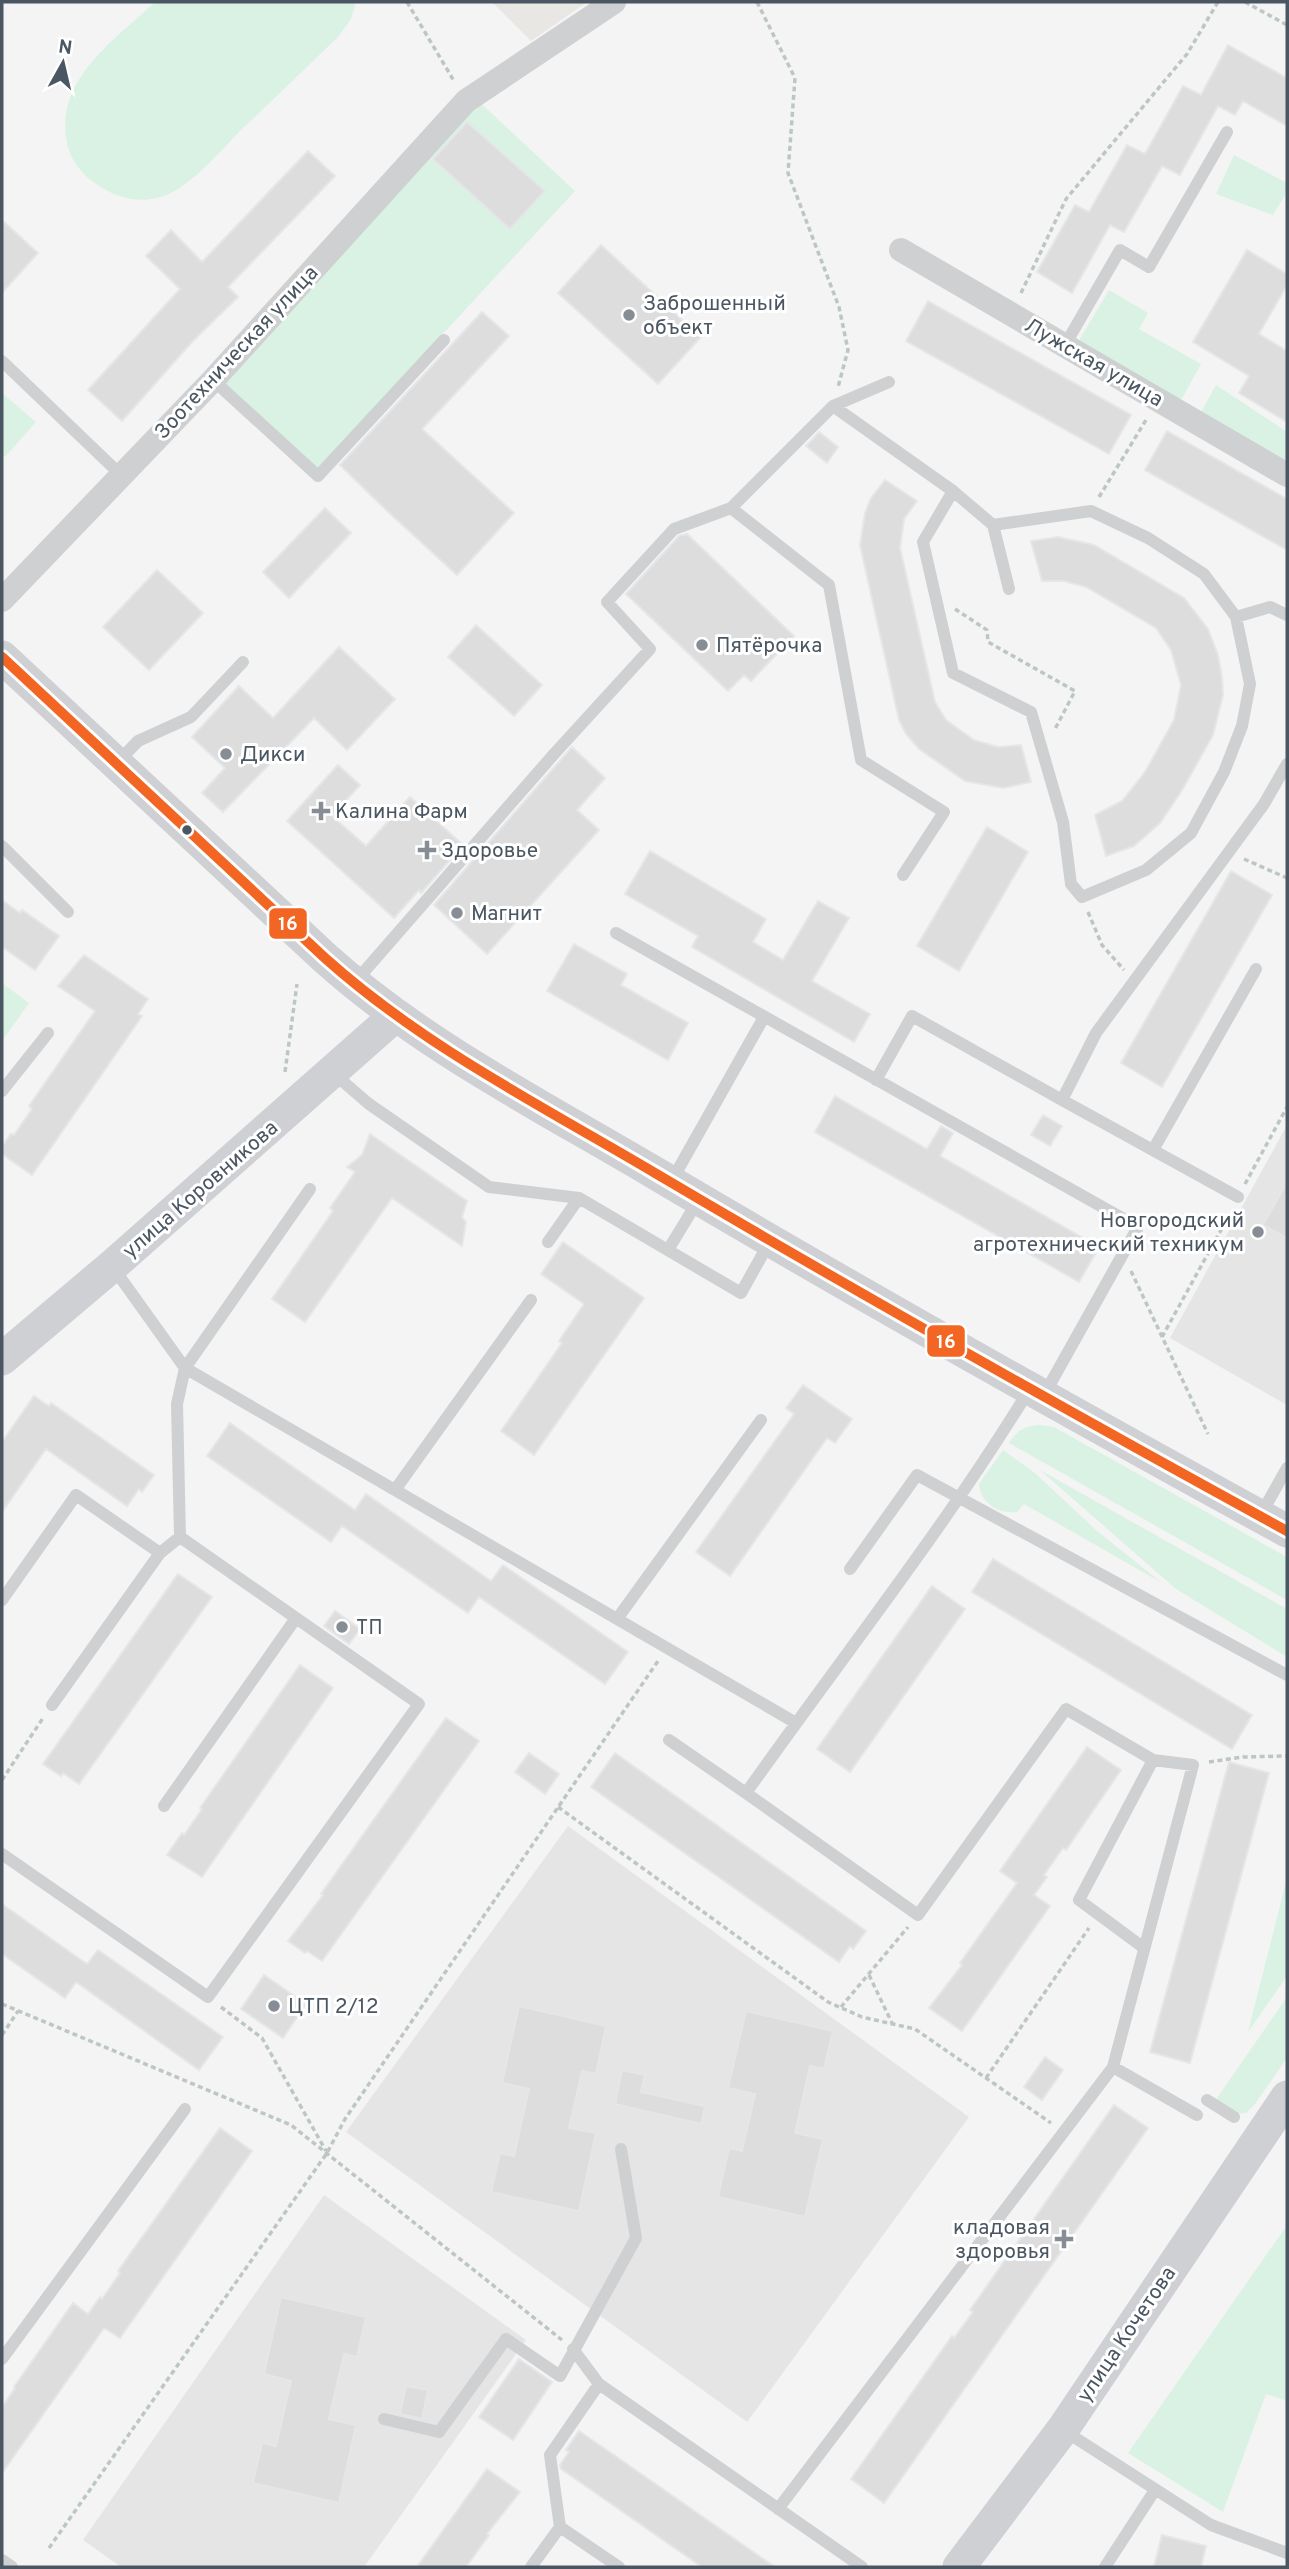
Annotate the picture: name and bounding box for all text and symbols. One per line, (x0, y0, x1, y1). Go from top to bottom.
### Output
north arrow (28, 28, 98, 98)
text: N (57, 35, 74, 61)
street label: Зоотехническая улица (149, 260, 325, 446)
place label: Заброшенный объект (643, 291, 786, 342)
marker: Заброшенный объект (621, 307, 637, 323)
street label: Лужская улица (1019, 313, 1168, 414)
place label: Пятёрочка (716, 633, 822, 660)
marker: Пятёрочка (694, 637, 710, 653)
place label: Дикси (240, 742, 305, 769)
marker: Дикси (218, 746, 234, 762)
place label: Калина Фарм (335, 799, 468, 826)
marker: Калина Фарм (313, 803, 329, 819)
unlabelled marker (180, 823, 194, 837)
place label: Здоровье (441, 838, 538, 865)
marker: Здоровье (419, 842, 435, 858)
place label: Магнит (471, 901, 542, 928)
marker: Магнит (449, 905, 465, 921)
line badge: 16 (268, 907, 308, 940)
text: 16 (278, 913, 298, 937)
street label: улица Коровникова (118, 1115, 284, 1265)
place label: Новгородский агротехнический техникум (973, 1208, 1244, 1259)
marker: Новгородский агротехнический техникум (1250, 1224, 1266, 1240)
line badge: 16 (926, 1324, 966, 1358)
text: 16 (936, 1331, 956, 1355)
place label: ТП (356, 1615, 383, 1642)
marker: ТП (334, 1619, 350, 1635)
place label: ЦТП 2/12 (288, 1994, 378, 2021)
marker: ЦТП 2/12 (266, 1998, 282, 2014)
place label: кладовая здоровья (953, 2215, 1050, 2266)
marker: кладовая здоровья (1056, 2231, 1072, 2247)
street label: улица Кочетова (1072, 2262, 1183, 2408)

